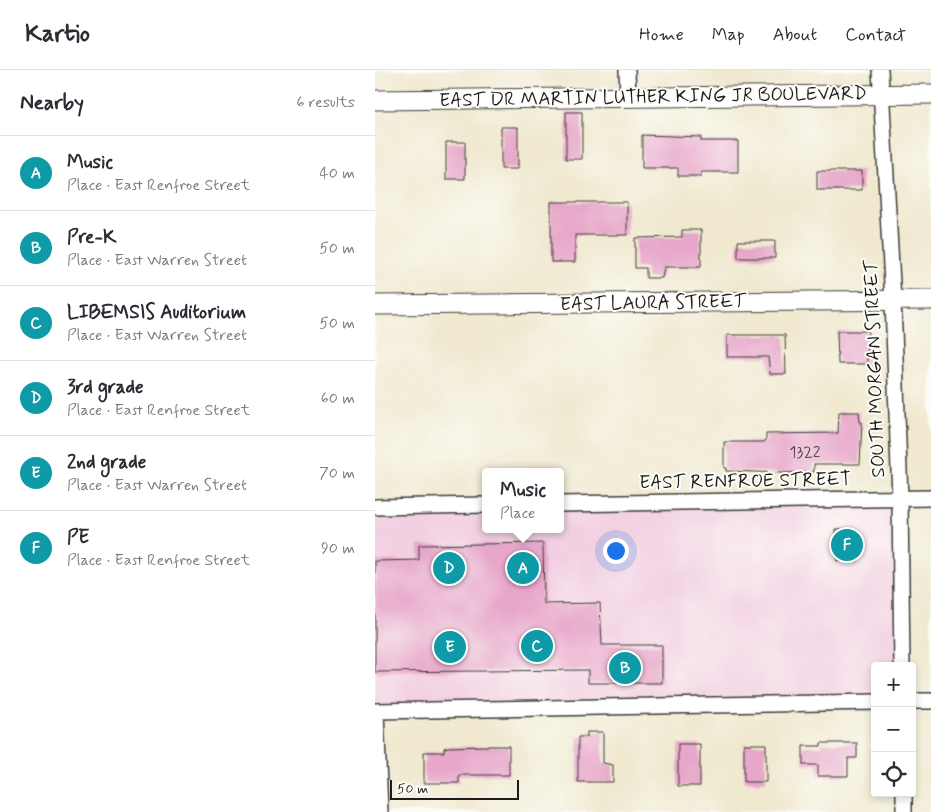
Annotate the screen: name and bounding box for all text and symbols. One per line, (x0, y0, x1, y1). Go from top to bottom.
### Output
text: Kartio (25, 19, 90, 50)
text: Home (639, 23, 684, 47)
text: Map (712, 23, 745, 47)
text: About (773, 23, 817, 47)
text: Contact (845, 23, 906, 47)
street label: EAST DR MARTIN LUTHER KING JR BOULEVARD (439, 81, 867, 113)
text: Nearby (20, 89, 84, 117)
text: 6 results (296, 92, 355, 113)
text: Music (67, 150, 113, 175)
text: A (31, 163, 41, 184)
text: 40 m (319, 163, 355, 184)
text: Place · East Renfroe Street (67, 175, 250, 196)
text: Pre-K (67, 225, 116, 250)
text: B (31, 238, 41, 259)
text: 50 m (319, 238, 355, 259)
text: Place · East Warren Street (67, 250, 247, 271)
street label: SOUTH MORGAN STREET (859, 259, 891, 478)
street label: EAST LAURA STREET (560, 289, 747, 317)
text: LIBEMSIS Auditorium (67, 300, 246, 325)
text: C (30, 313, 42, 334)
text: 50 m (319, 313, 355, 334)
text: Place · East Warren Street (67, 325, 247, 346)
text: 3rd grade (67, 375, 144, 400)
text: D (30, 388, 42, 409)
text: 60 m (321, 388, 355, 409)
text: Place · East Renfroe Street (67, 400, 250, 421)
house number: 1322 (789, 442, 821, 463)
text: 2nd grade (67, 450, 146, 475)
text: E (31, 463, 41, 484)
text: 70 m (319, 463, 355, 484)
street label: EAST RENFROE STREET (639, 467, 851, 495)
popup (482, 468, 564, 533)
text: Place · East Warren Street (67, 475, 247, 496)
text: Music (500, 478, 546, 503)
text: Place (500, 503, 535, 524)
text: PE (67, 525, 89, 550)
pin: F (831, 526, 863, 564)
text: F (32, 538, 40, 559)
text: 90 m (321, 538, 355, 559)
your location (603, 538, 629, 564)
pin: D (433, 549, 465, 587)
pin: A (507, 549, 539, 587)
text: Place · East Renfroe Street (67, 550, 250, 571)
pin: C (521, 627, 553, 665)
pin: E (434, 628, 466, 666)
pin: B (609, 649, 641, 687)
map controls (871, 662, 916, 797)
button: + (871, 662, 916, 707)
button: − (871, 707, 916, 752)
button: locate (871, 752, 916, 797)
scale bar (390, 777, 519, 800)
text: 50 m (397, 780, 428, 798)

